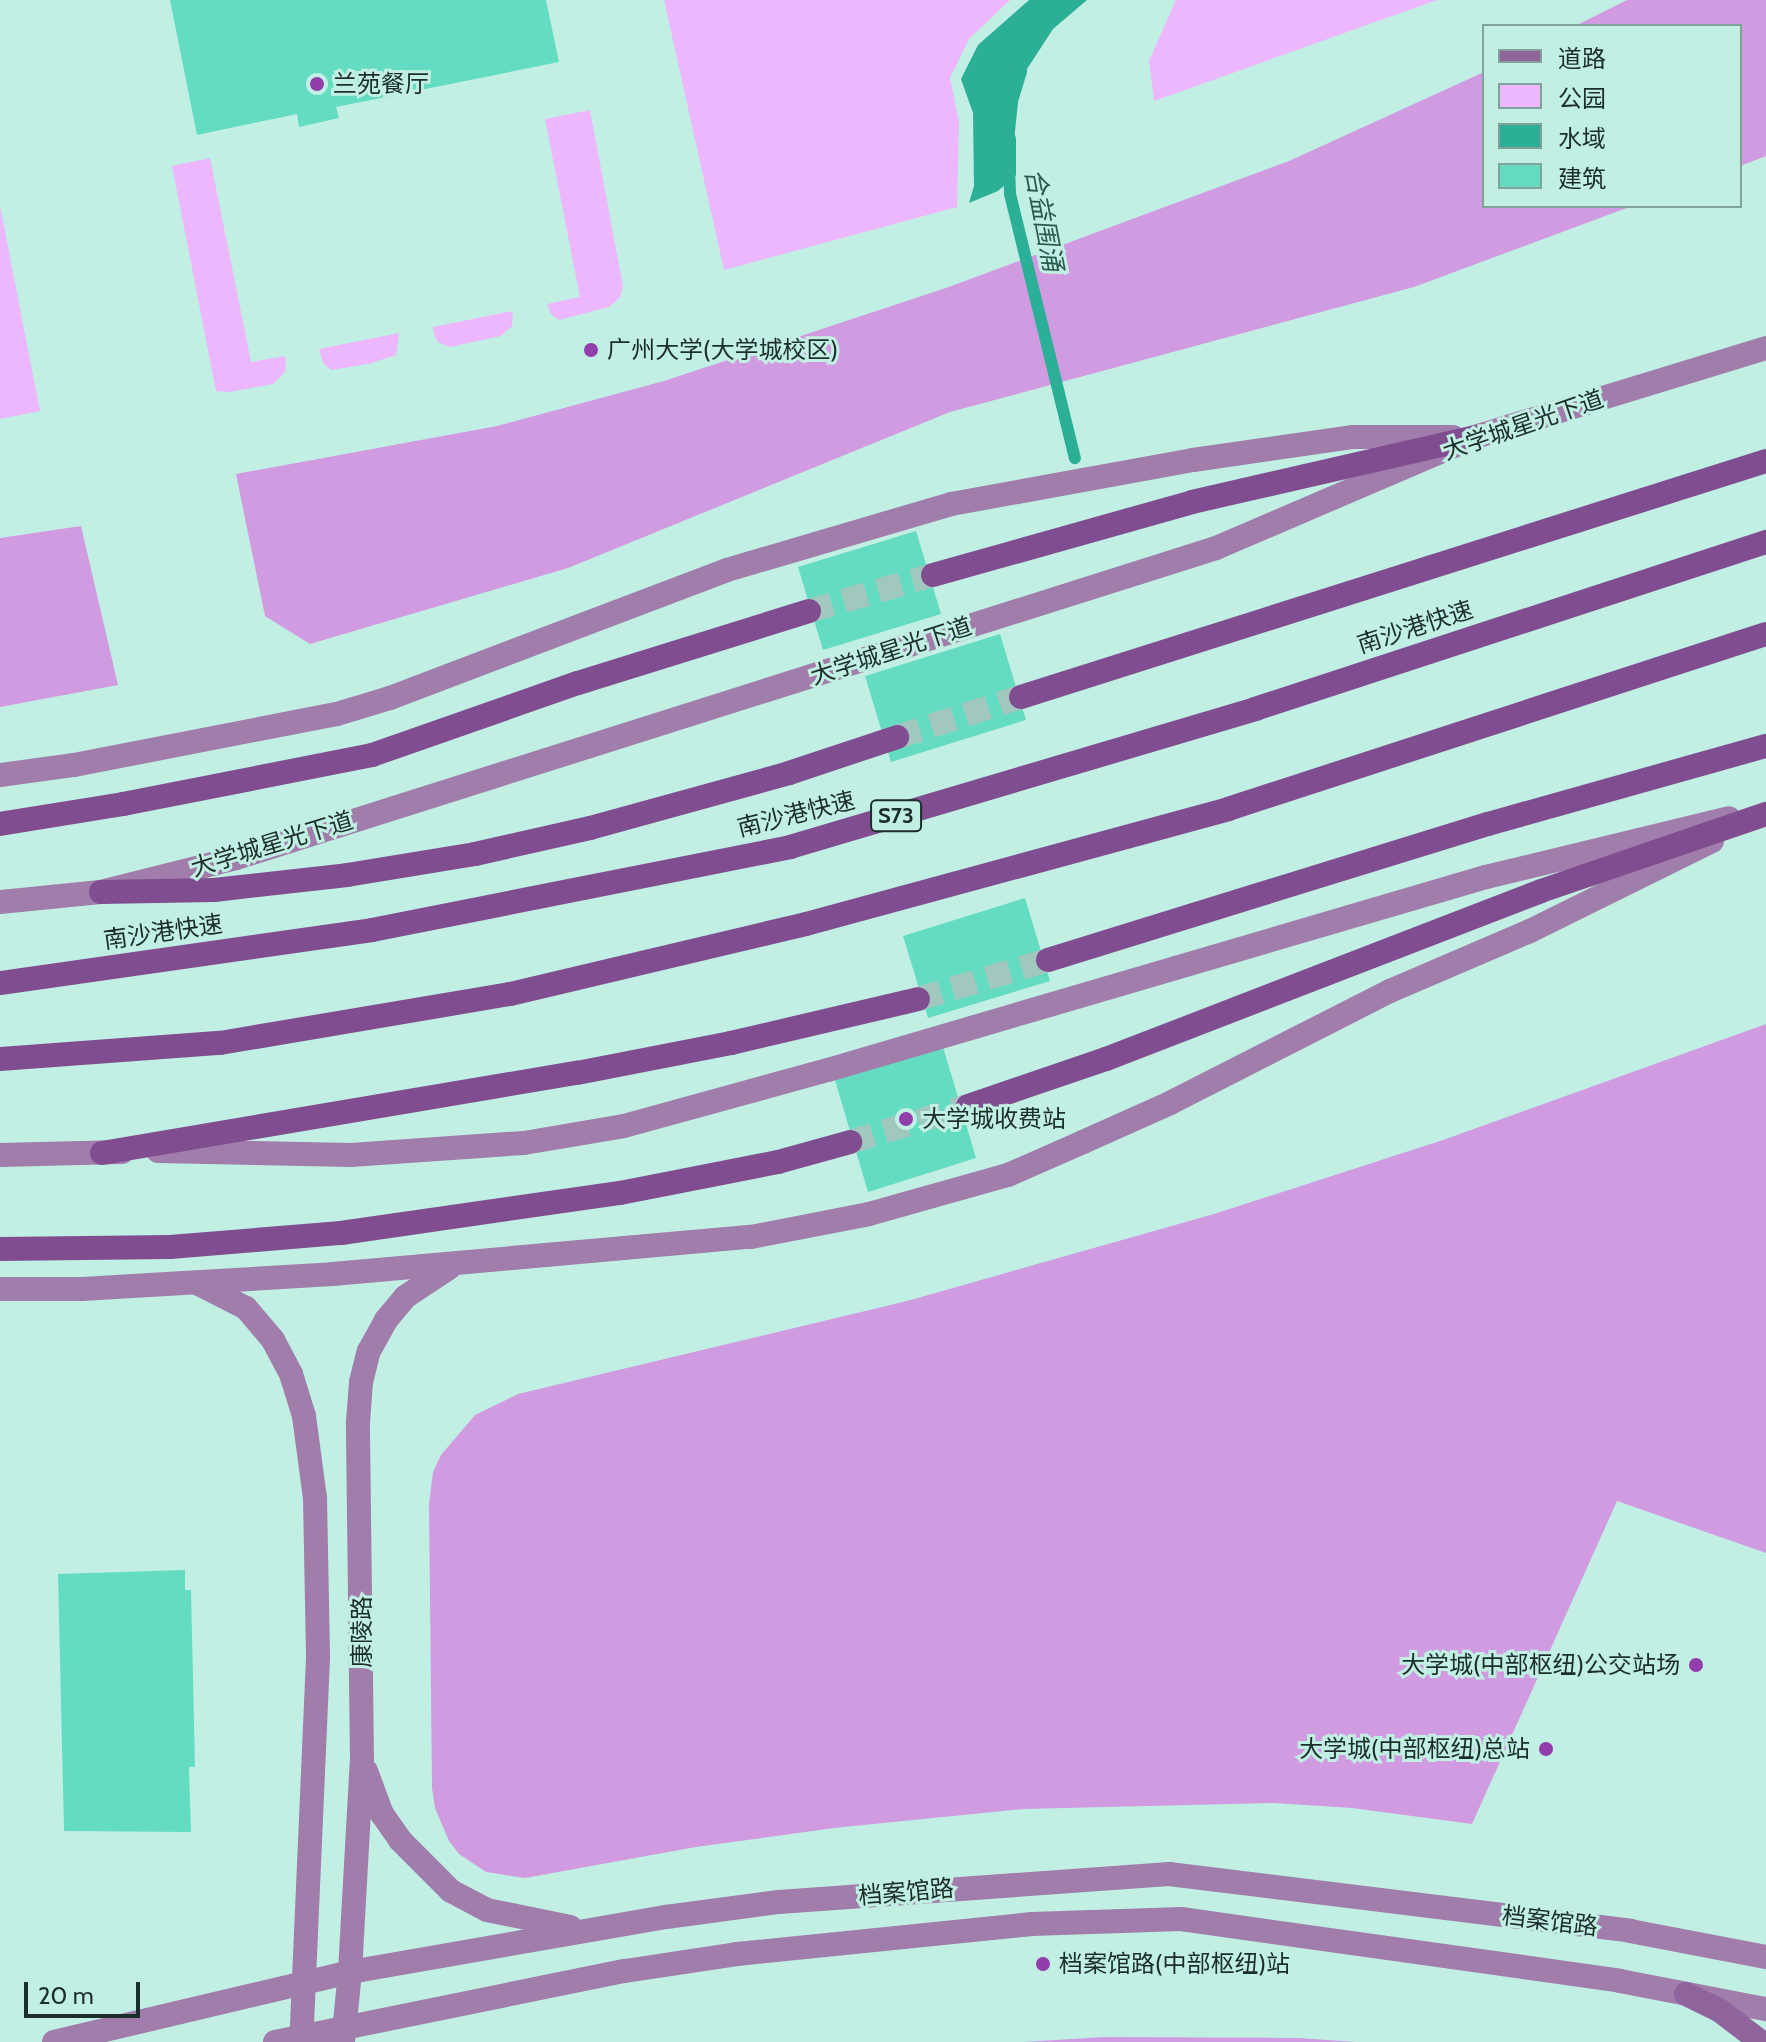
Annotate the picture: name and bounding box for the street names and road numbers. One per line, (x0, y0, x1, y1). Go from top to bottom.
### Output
street label: 大学城星光下道 (1439, 384, 1607, 466)
street label: 南沙港快速 (1353, 595, 1477, 659)
street label: 大学城星光下道 (807, 611, 975, 691)
street label: 南沙港快速 (734, 786, 858, 842)
road number: S73 (870, 798, 922, 834)
street label: 大学城星光下道 (187, 806, 357, 882)
street label: 南沙港快速 (102, 909, 224, 955)
street label: 康陵路 (348, 1596, 376, 1668)
street label: 档案馆路 (857, 1873, 955, 1911)
street label: 档案馆路 (1501, 1901, 1599, 1941)

